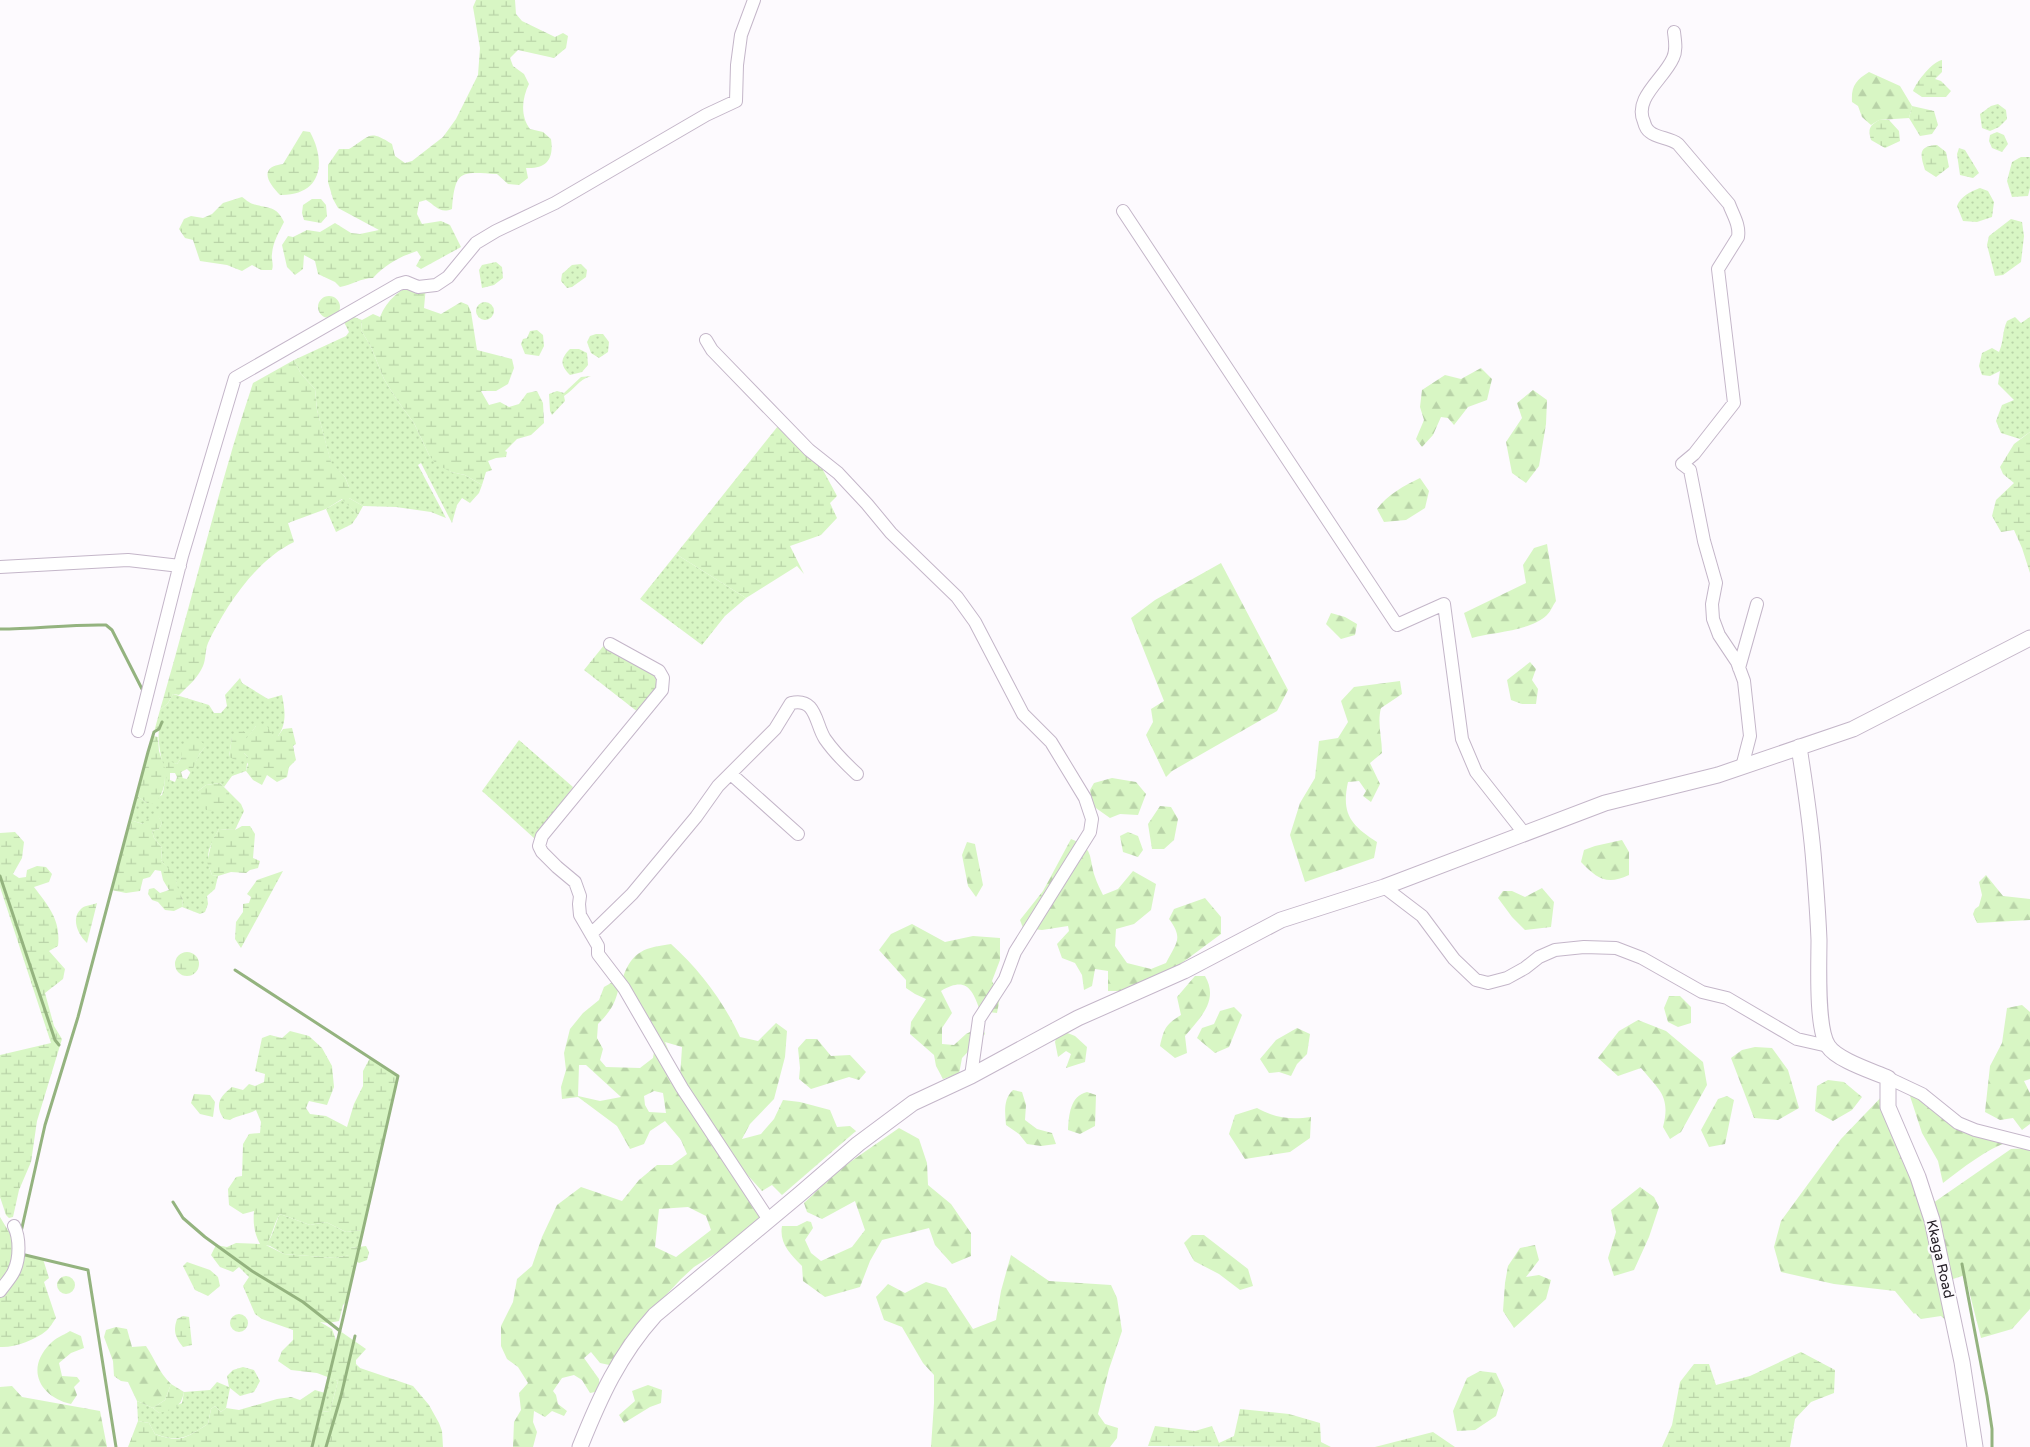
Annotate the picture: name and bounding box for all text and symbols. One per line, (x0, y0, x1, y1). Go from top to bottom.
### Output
street label: Kkaga Road (1923, 1218, 1957, 1300)

